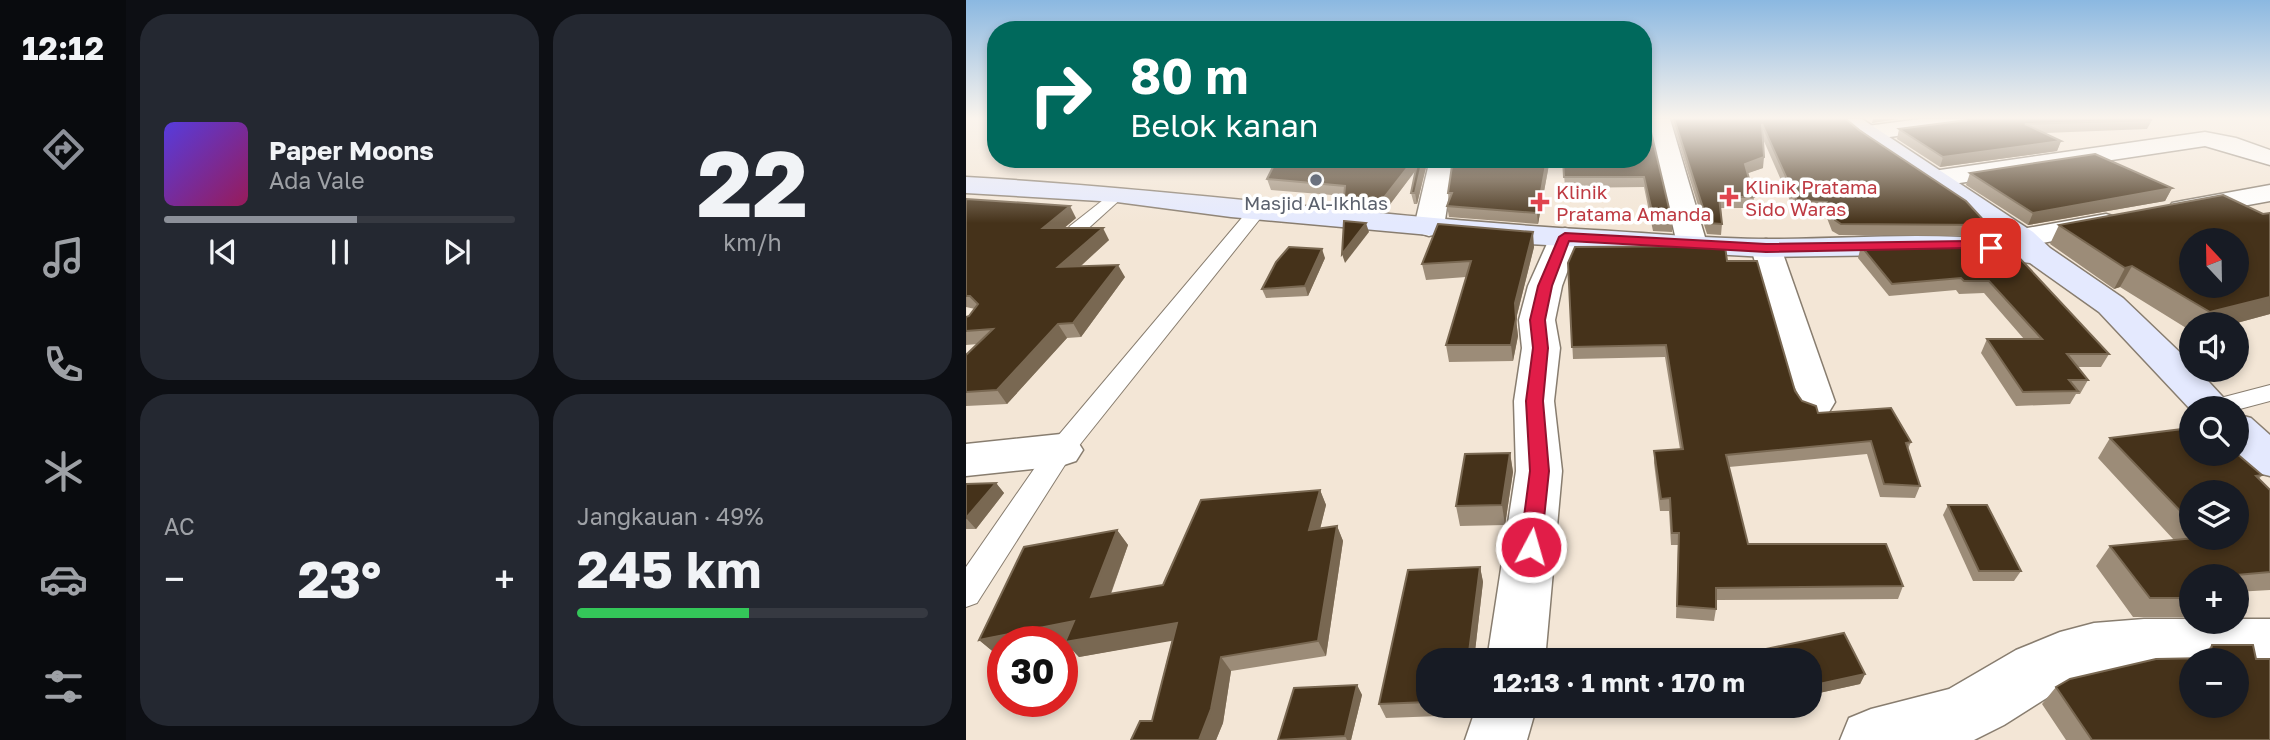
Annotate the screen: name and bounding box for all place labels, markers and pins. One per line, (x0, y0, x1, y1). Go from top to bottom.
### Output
marker: Masjid Al-Ikhlas (1308, 172, 1324, 188)
place label: Klinik Pratama Sido Waras (1745, 175, 1877, 220)
place label: Klinik Pratama Amanda (1556, 180, 1711, 225)
marker: Klinik Pratama Sido Waras (1719, 187, 1739, 207)
place label: Masjid Al-Ikhlas (1244, 191, 1388, 214)
marker: Klinik Pratama Amanda (1530, 192, 1550, 212)
pin (1961, 218, 2021, 278)

